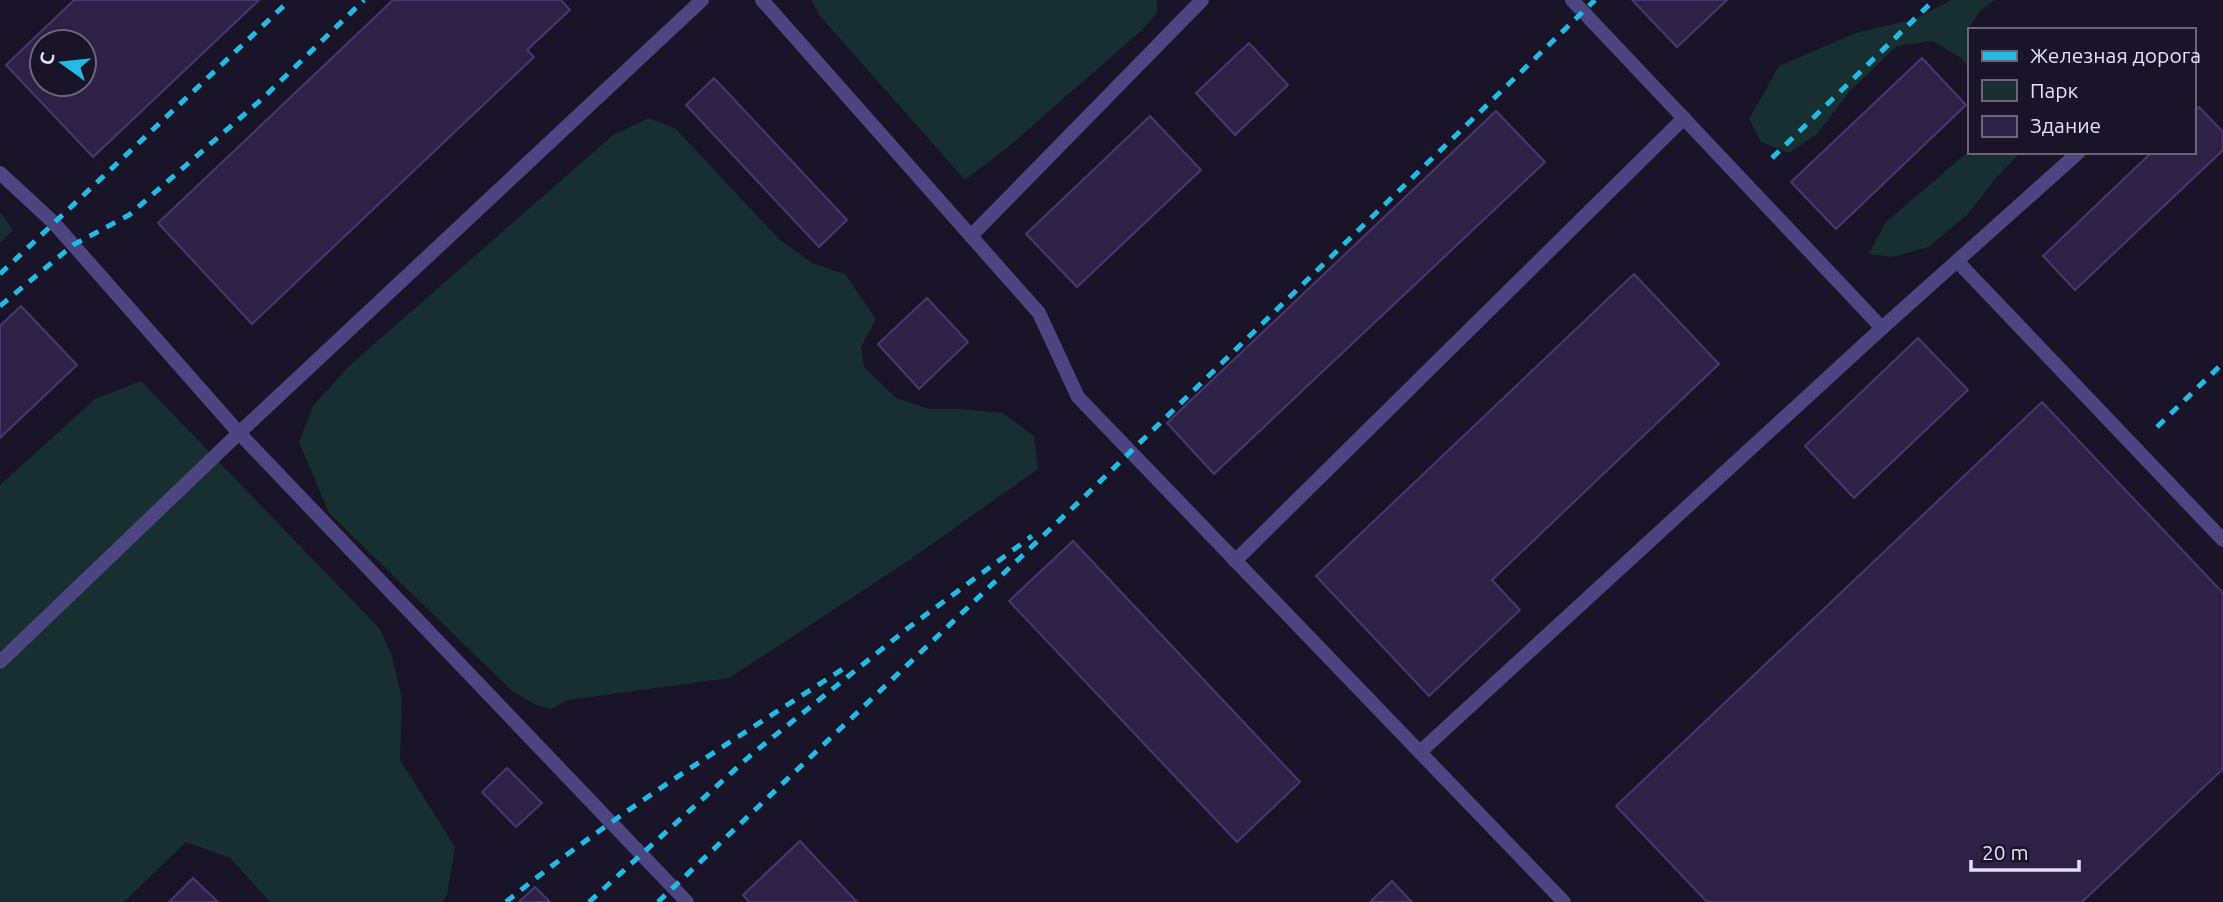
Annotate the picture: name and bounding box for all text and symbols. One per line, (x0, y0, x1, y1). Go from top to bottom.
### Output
north arrow (28, 28, 98, 98)
legend (1968, 28, 2195, 154)
text: Железная дорога (2030, 43, 2201, 67)
text: С (34, 50, 59, 67)
text: Парк (2030, 78, 2079, 102)
text: Здание (2030, 113, 2101, 137)
scale bar (1971, 828, 2080, 872)
text: 20 m (1982, 840, 2029, 864)

